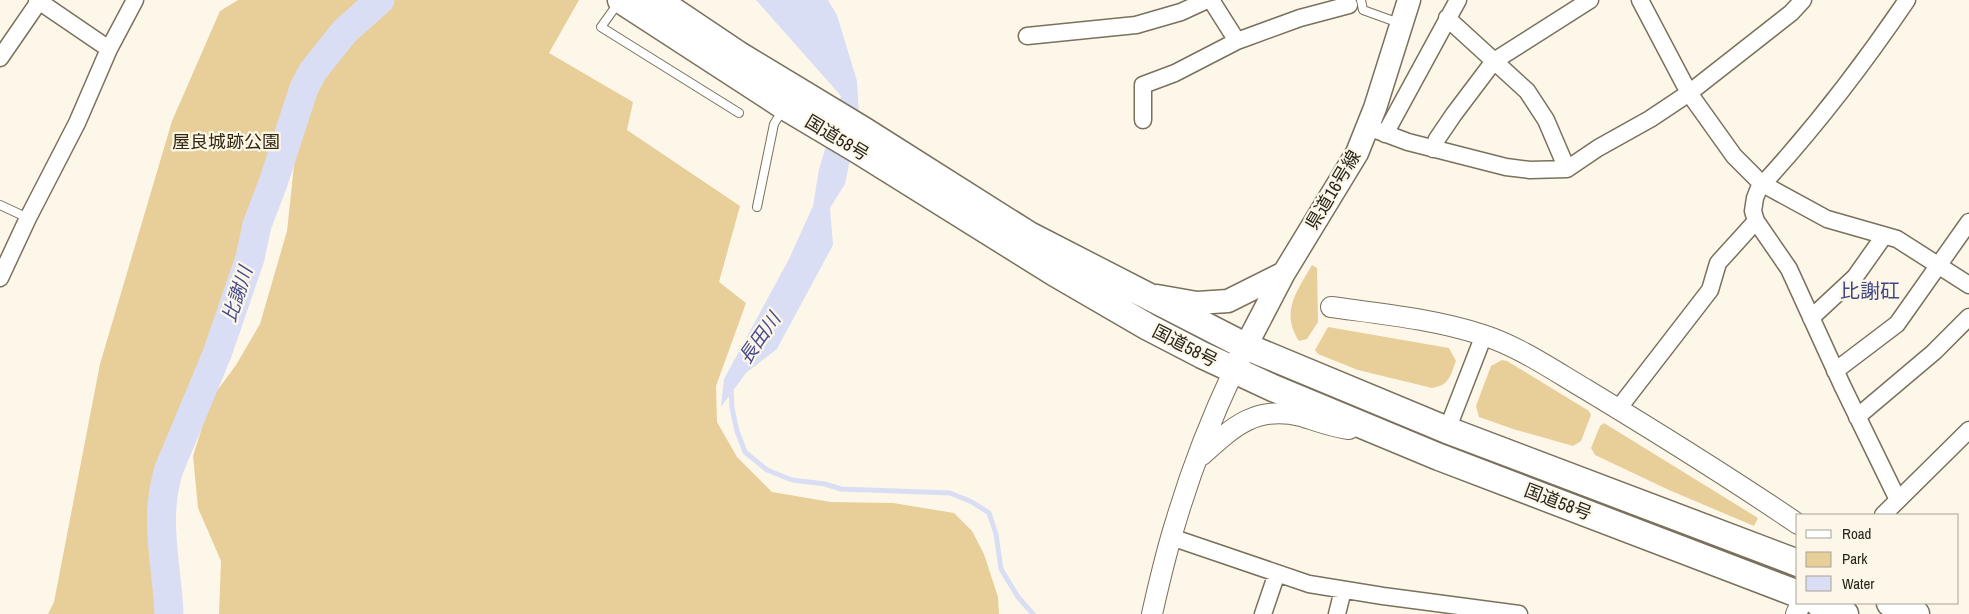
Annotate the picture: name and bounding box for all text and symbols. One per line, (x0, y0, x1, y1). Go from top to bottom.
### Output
street label: 国道58号 (801, 109, 874, 166)
park label: 屋良城跡公園 (172, 129, 280, 154)
street label: 県道16号線 (1299, 145, 1366, 234)
water label: 比謝川 (216, 261, 259, 325)
district label: 比謝矼 (1840, 277, 1900, 304)
water label: 長田川 (732, 306, 787, 369)
street label: 国道58号 (1148, 318, 1222, 373)
street label: 国道58号 (1521, 477, 1596, 526)
legend (1796, 514, 1959, 604)
text: Road (1842, 523, 1871, 544)
text: Park (1842, 548, 1868, 569)
text: Water (1842, 573, 1874, 594)

